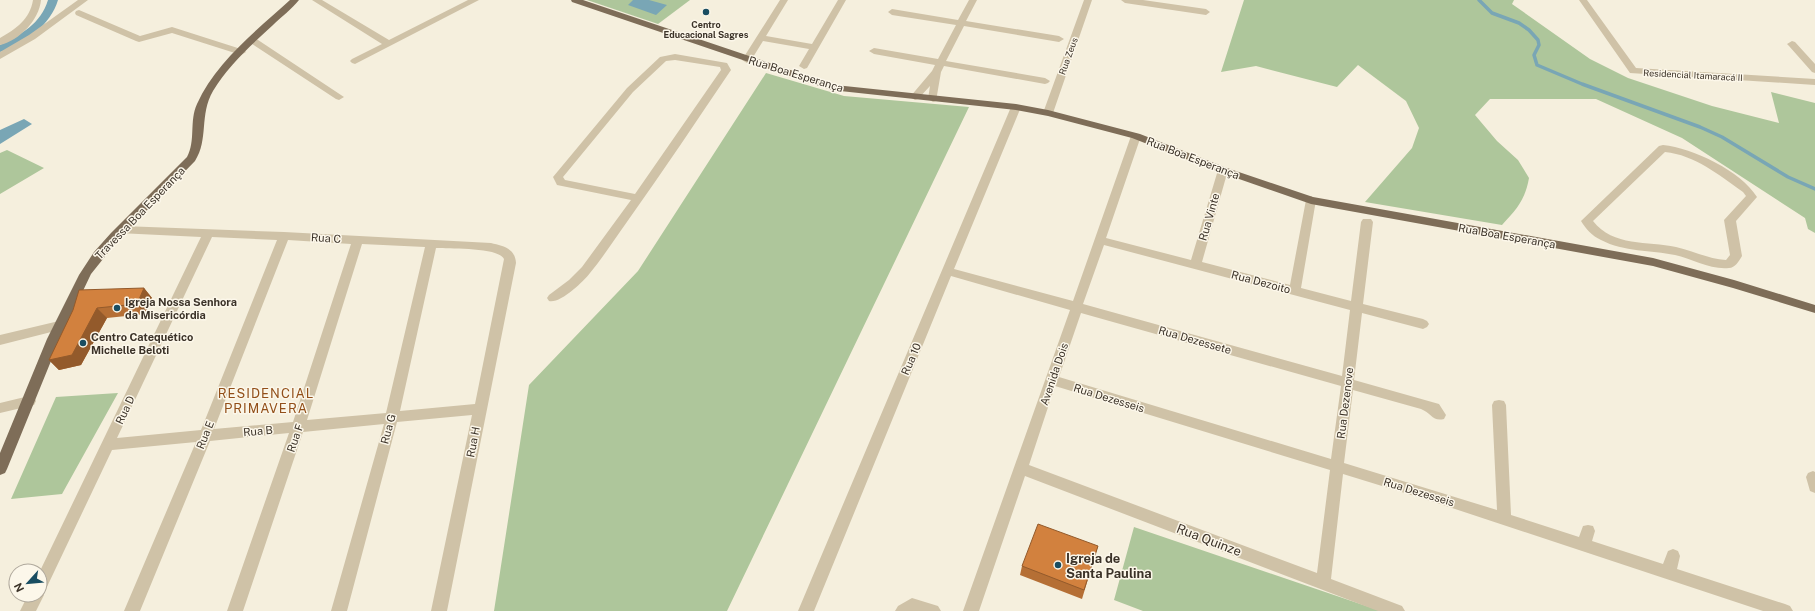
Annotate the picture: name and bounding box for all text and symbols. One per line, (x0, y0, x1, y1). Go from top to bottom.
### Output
marker: Centro Educacional Sagres (701, 7, 711, 17)
place label: Centro Educacional Sagres (664, 19, 749, 40)
street label: Rua Zeus (1056, 35, 1080, 76)
street label: Rua Boa Esperança (747, 54, 845, 95)
street label: Residencial Itamaracá II (1643, 67, 1743, 83)
street label: Rua Boa Esperança (1145, 135, 1241, 182)
street label: Travessa Boa Esperança (93, 164, 188, 262)
street label: Rua Vinte (1196, 192, 1222, 242)
street label: Rua Boa Esperança (1457, 222, 1556, 251)
street label: Rua C (311, 231, 341, 245)
street label: Rua Dezoito (1230, 268, 1292, 296)
place label: Igreja Nossa Senhora da Misericórdia (125, 296, 237, 321)
marker: Igreja Nossa Senhora da Misericórdia (112, 303, 122, 313)
street label: Rua Dezessete (1157, 324, 1233, 356)
place label: Centro Catequético Michelle Beloti (91, 331, 193, 356)
marker: Centro Catequético Michelle Beloti (78, 338, 88, 348)
street label: Rua 10 (899, 341, 923, 377)
street label: Avenida Dois (1038, 341, 1070, 407)
street label: Rua Dezenove (1335, 367, 1355, 439)
street label: Rua Dezesseis (1072, 382, 1146, 415)
district label: RESIDENCIAL PRIMAVERA (218, 386, 314, 416)
street label: Rua D (113, 393, 137, 426)
street label: Rua G (378, 413, 398, 445)
street label: Rua E (194, 419, 216, 451)
street label: Rua F (285, 422, 305, 454)
street label: Rua B (243, 424, 273, 438)
street label: Rua H (464, 426, 482, 458)
street label: Rua Dezesseis (1382, 476, 1456, 509)
street label: Rua Quinze (1174, 521, 1244, 559)
place label: Igreja de Santa Paulina (1066, 551, 1152, 581)
marker: Igreja de Santa Paulina (1053, 560, 1063, 570)
north arrow (8, 563, 48, 603)
text: N (12, 581, 26, 594)

